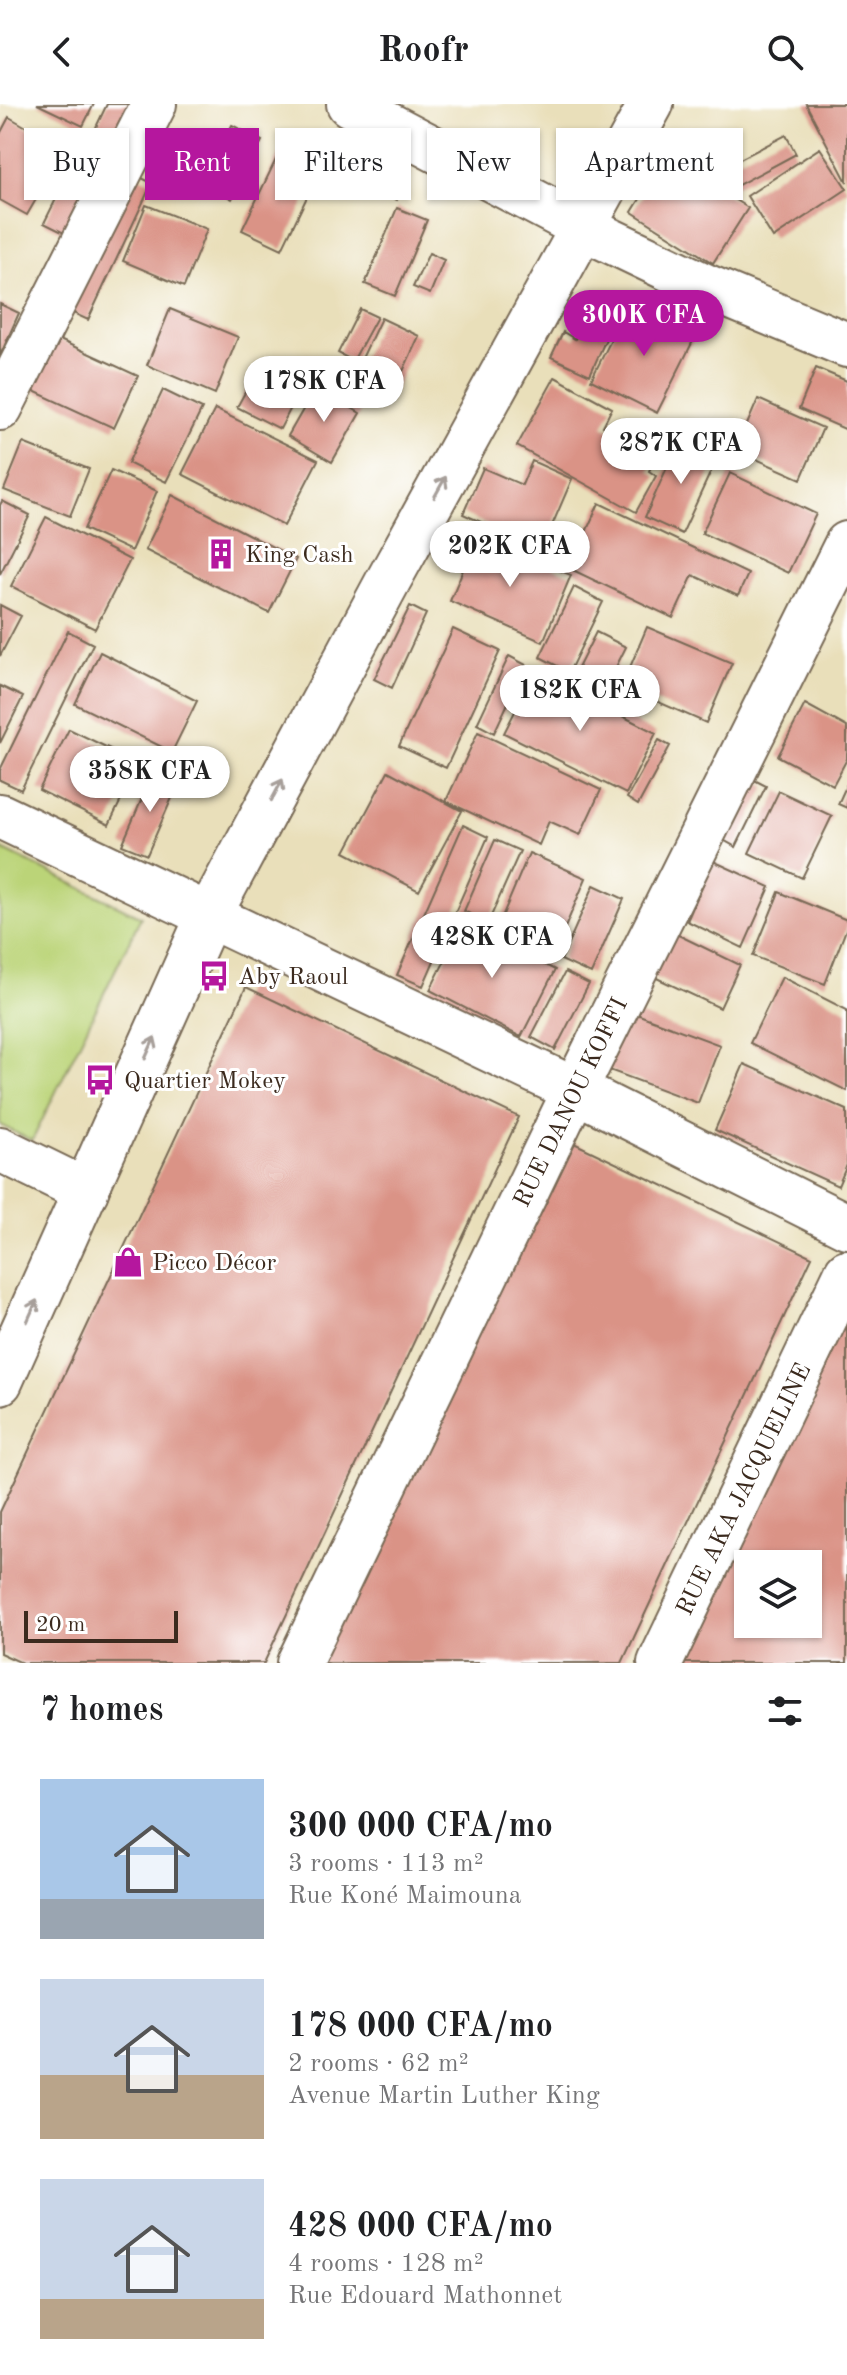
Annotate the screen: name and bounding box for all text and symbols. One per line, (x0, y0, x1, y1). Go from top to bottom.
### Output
icon: back (40, 30, 84, 74)
icon: search (763, 30, 807, 74)
text: Roofr (378, 34, 469, 70)
chip: Buy (24, 128, 129, 200)
chip: Rent (145, 128, 259, 200)
chip: Filters (275, 128, 411, 200)
chip: New (427, 128, 540, 200)
chip: Apartment (556, 128, 743, 200)
pin: 300K CFA (561, 290, 727, 358)
text: 300K CFA (582, 303, 706, 329)
pin: 178K CFA (241, 356, 407, 424)
text: 178K CFA (262, 369, 386, 395)
pin: 287K CFA (598, 418, 764, 486)
text: 287K CFA (619, 431, 743, 457)
one-way arrow (432, 476, 448, 499)
pin: 202K CFA (427, 521, 593, 589)
text: 202K CFA (448, 534, 572, 560)
building icon: King Cash (204, 537, 238, 571)
place label: King Cash (245, 544, 354, 568)
pin: 182K CFA (497, 665, 663, 733)
text: 182K CFA (518, 678, 642, 704)
pin: 358K CFA (67, 746, 233, 814)
text: 358K CFA (88, 759, 212, 785)
one-way arrow (269, 778, 285, 802)
pin: 428K CFA (409, 912, 575, 980)
text: 428K CFA (430, 925, 554, 951)
bus stop icon: Aby Raoul (197, 959, 231, 993)
place label: Aby Raoul (238, 966, 348, 990)
street label: RUE DANOU KOFFI (511, 994, 633, 1211)
one-way arrow (143, 1036, 158, 1060)
bus stop icon: Quartier Mokey (83, 1063, 117, 1097)
place label: Quartier Mokey (124, 1070, 286, 1094)
shop icon: Picco Décor (111, 1245, 145, 1279)
place label: Picco Décor (152, 1252, 276, 1276)
one-way arrow (25, 1299, 40, 1323)
street label: RUE AKA JACQUELINE (673, 1360, 816, 1620)
map controls (734, 1550, 822, 1638)
button: layers (734, 1550, 822, 1638)
scale bar (24, 1607, 178, 1643)
text: 20 m (36, 1614, 85, 1636)
icon: filters (763, 1689, 807, 1733)
text: 7 homes (40, 1694, 163, 1728)
text: 300 000 CFA/mo (288, 1810, 553, 1844)
icon: home (104, 1811, 200, 1907)
text: 3 rooms · 113 m² (288, 1851, 484, 1877)
text: Rue Koné Maimouna (288, 1883, 522, 1909)
text: 178 000 CFA/mo (288, 2010, 553, 2044)
icon: home (104, 2011, 200, 2107)
text: 2 rooms · 62 m² (288, 2051, 469, 2077)
text: Avenue Martin Luther King (288, 2083, 600, 2109)
text: 428 000 CFA/mo (288, 2210, 553, 2244)
icon: home (104, 2211, 200, 2307)
text: 4 rooms · 128 m² (288, 2251, 484, 2277)
text: Rue Edouard Mathonnet (288, 2283, 562, 2309)

